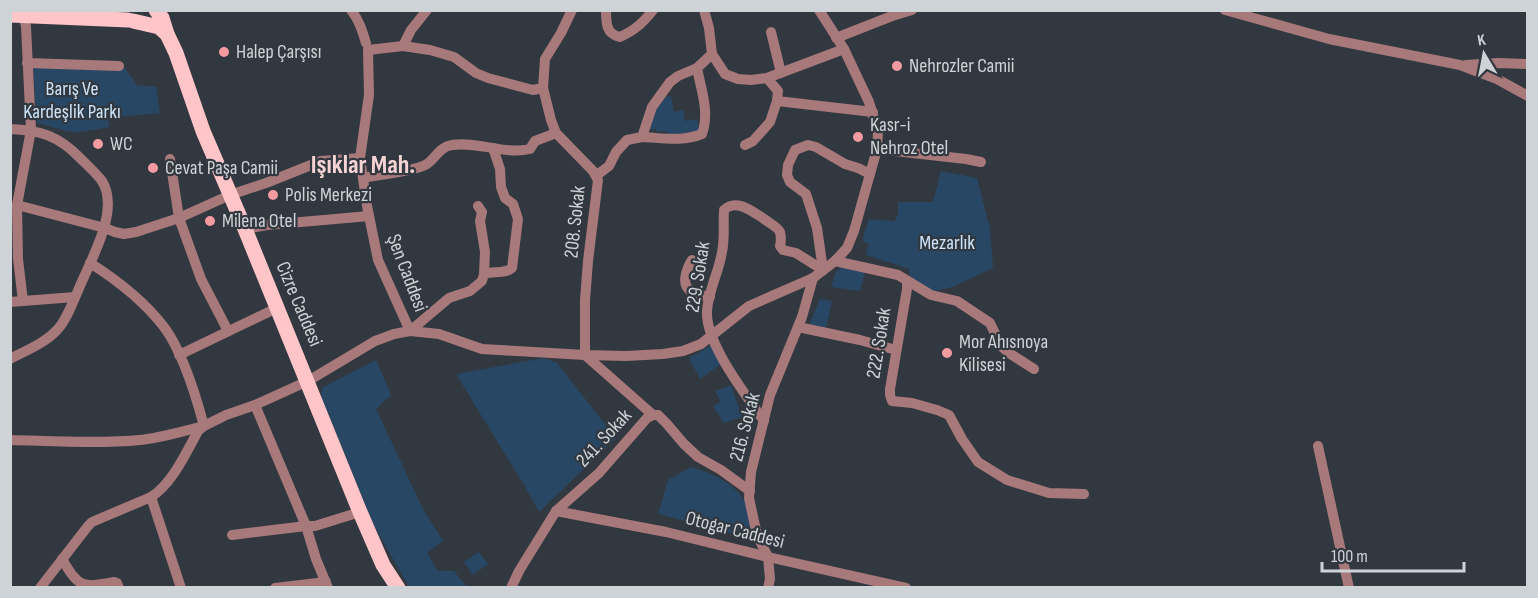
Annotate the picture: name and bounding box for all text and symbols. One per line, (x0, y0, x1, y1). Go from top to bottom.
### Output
north arrow (1454, 24, 1514, 84)
text: K (1476, 31, 1487, 51)
place label: Halep Çarşısı (236, 40, 321, 64)
marker: Halep Çarşısı (217, 45, 231, 59)
place label: Nehrozler Camii (909, 54, 1015, 78)
marker: Nehrozler Camii (890, 59, 904, 73)
park label: Barış Ve Kardeşlik Parkı (23, 77, 121, 124)
place label: Kasr-i Nehroz Otel (870, 113, 948, 160)
marker: Kasr-i Nehroz Otel (851, 130, 865, 144)
place label: WC (110, 132, 133, 156)
marker: WC (91, 137, 105, 151)
district label: Işıklar Mah. (311, 150, 415, 181)
place label: Cevat Paşa Camii (165, 156, 278, 180)
marker: Cevat Paşa Camii (146, 161, 160, 175)
place label: Polis Merkezi (285, 183, 372, 207)
street label: 208. Sokak (559, 184, 591, 259)
marker: Polis Merkezi (266, 188, 280, 202)
place label: Milena Otel (222, 209, 296, 233)
marker: Milena Otel (203, 214, 217, 228)
street label: Şen Caddesi (381, 231, 433, 315)
park label: Mezarlık (919, 231, 975, 255)
street label: 229. Sokak (681, 239, 716, 314)
street label: Cizre Caddesi (270, 258, 328, 350)
street label: 222. Sokak (862, 305, 897, 380)
place label: Mor Ahısnoya Kilisesi (959, 330, 1048, 377)
marker: Mor Ahısnoya Kilisesi (940, 346, 954, 360)
street label: 216. Sokak (724, 390, 766, 464)
street label: 241. Sokak (571, 404, 637, 472)
street label: Otogar Caddesi (683, 506, 787, 554)
scale bar (1322, 535, 1464, 573)
text: 100 m (1331, 546, 1368, 567)

